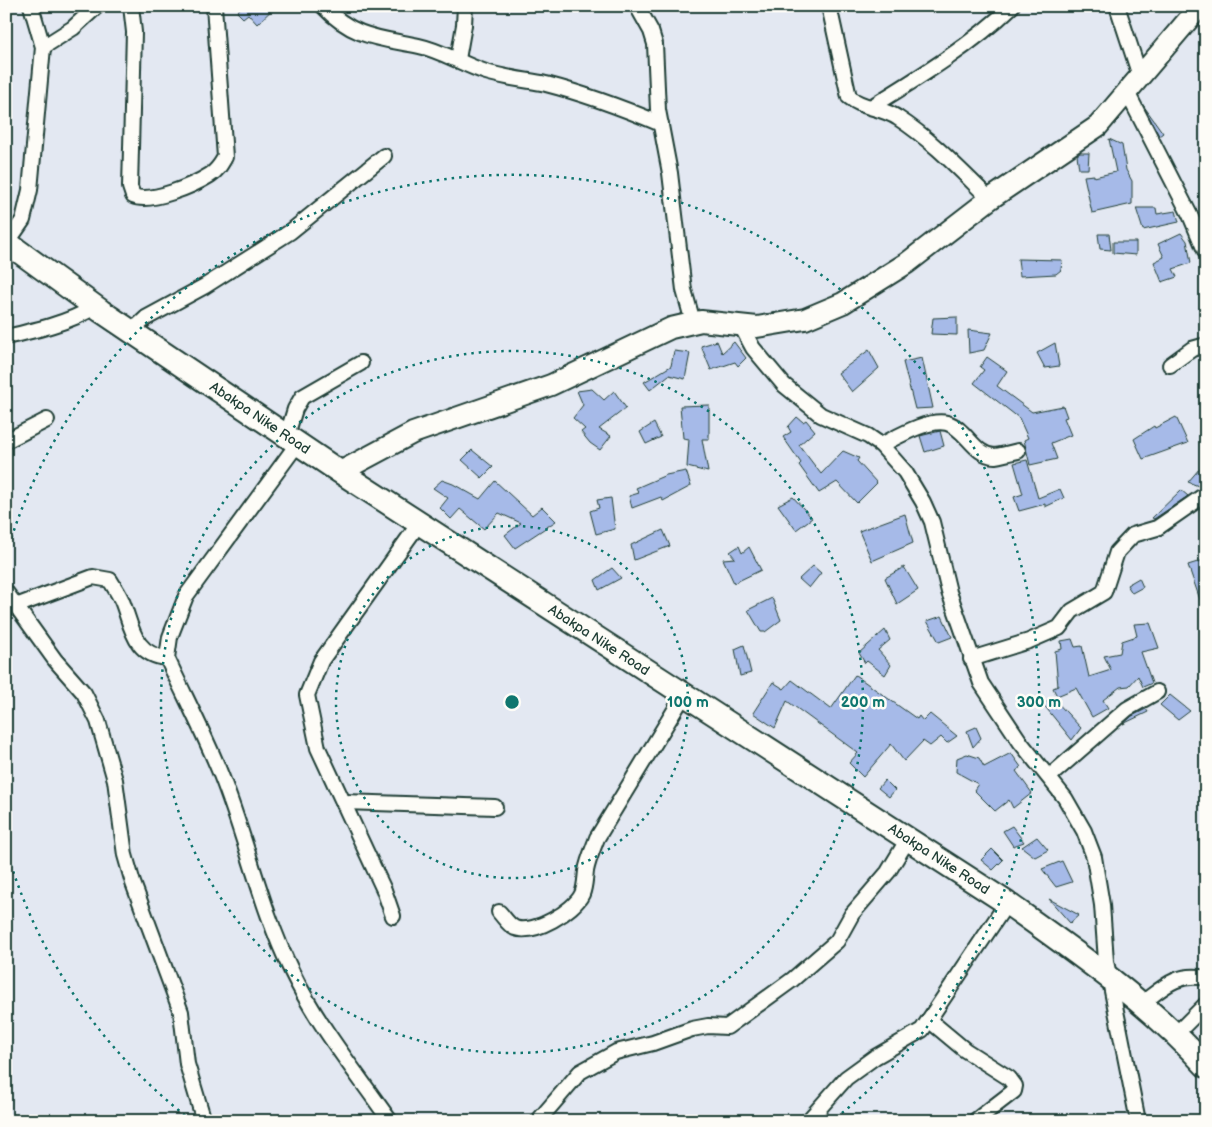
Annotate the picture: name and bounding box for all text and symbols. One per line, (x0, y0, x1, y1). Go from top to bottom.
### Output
street label: Abakpa Nike Road (207, 378, 313, 458)
street label: Abakpa Nike Road (545, 601, 653, 679)
centre of rings (503, 693, 521, 711)
text: 100 m (667, 693, 709, 712)
text: 200 m (841, 693, 885, 712)
text: 300 m (1017, 693, 1061, 712)
street label: Abakpa Nike Road (885, 820, 993, 898)

